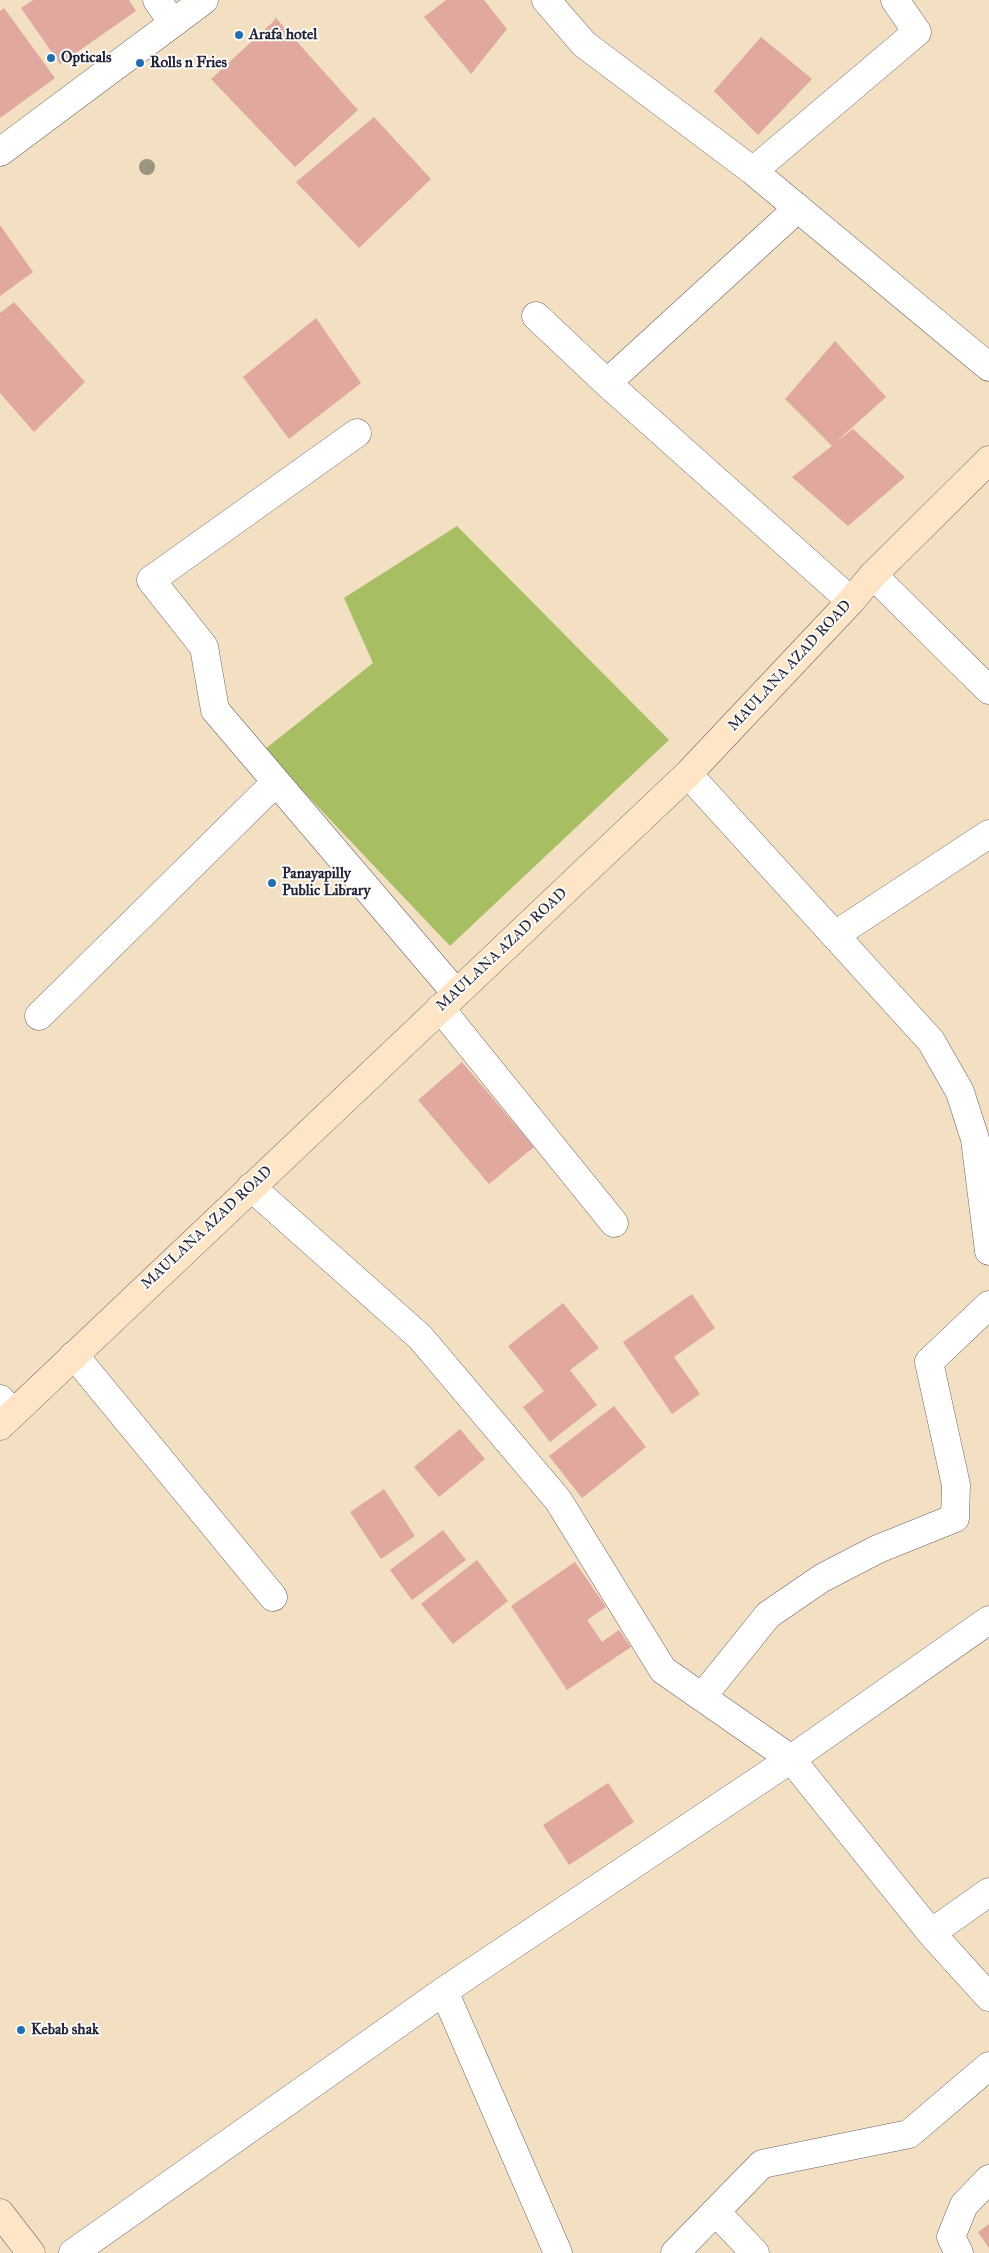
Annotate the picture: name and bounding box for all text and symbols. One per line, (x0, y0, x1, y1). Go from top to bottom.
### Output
place label: Arafa hotel (249, 26, 317, 44)
marker: Arafa hotel (233, 29, 245, 41)
place label: Opticals (61, 49, 112, 67)
marker: Opticals (45, 52, 57, 64)
place label: Rolls n Fries (150, 54, 227, 72)
marker: Rolls n Fries (134, 57, 146, 69)
street label: MAULANA AZAD ROAD (725, 597, 855, 735)
place label: Panayapilly Public Library (282, 865, 370, 900)
marker: Panayapilly Public Library (266, 877, 278, 889)
street label: MAULANA AZAD ROAD (433, 885, 571, 1015)
street label: MAULANA AZAD ROAD (138, 1163, 276, 1293)
place label: Kebab shak (31, 2021, 99, 2039)
marker: Kebab shak (15, 2024, 27, 2036)

